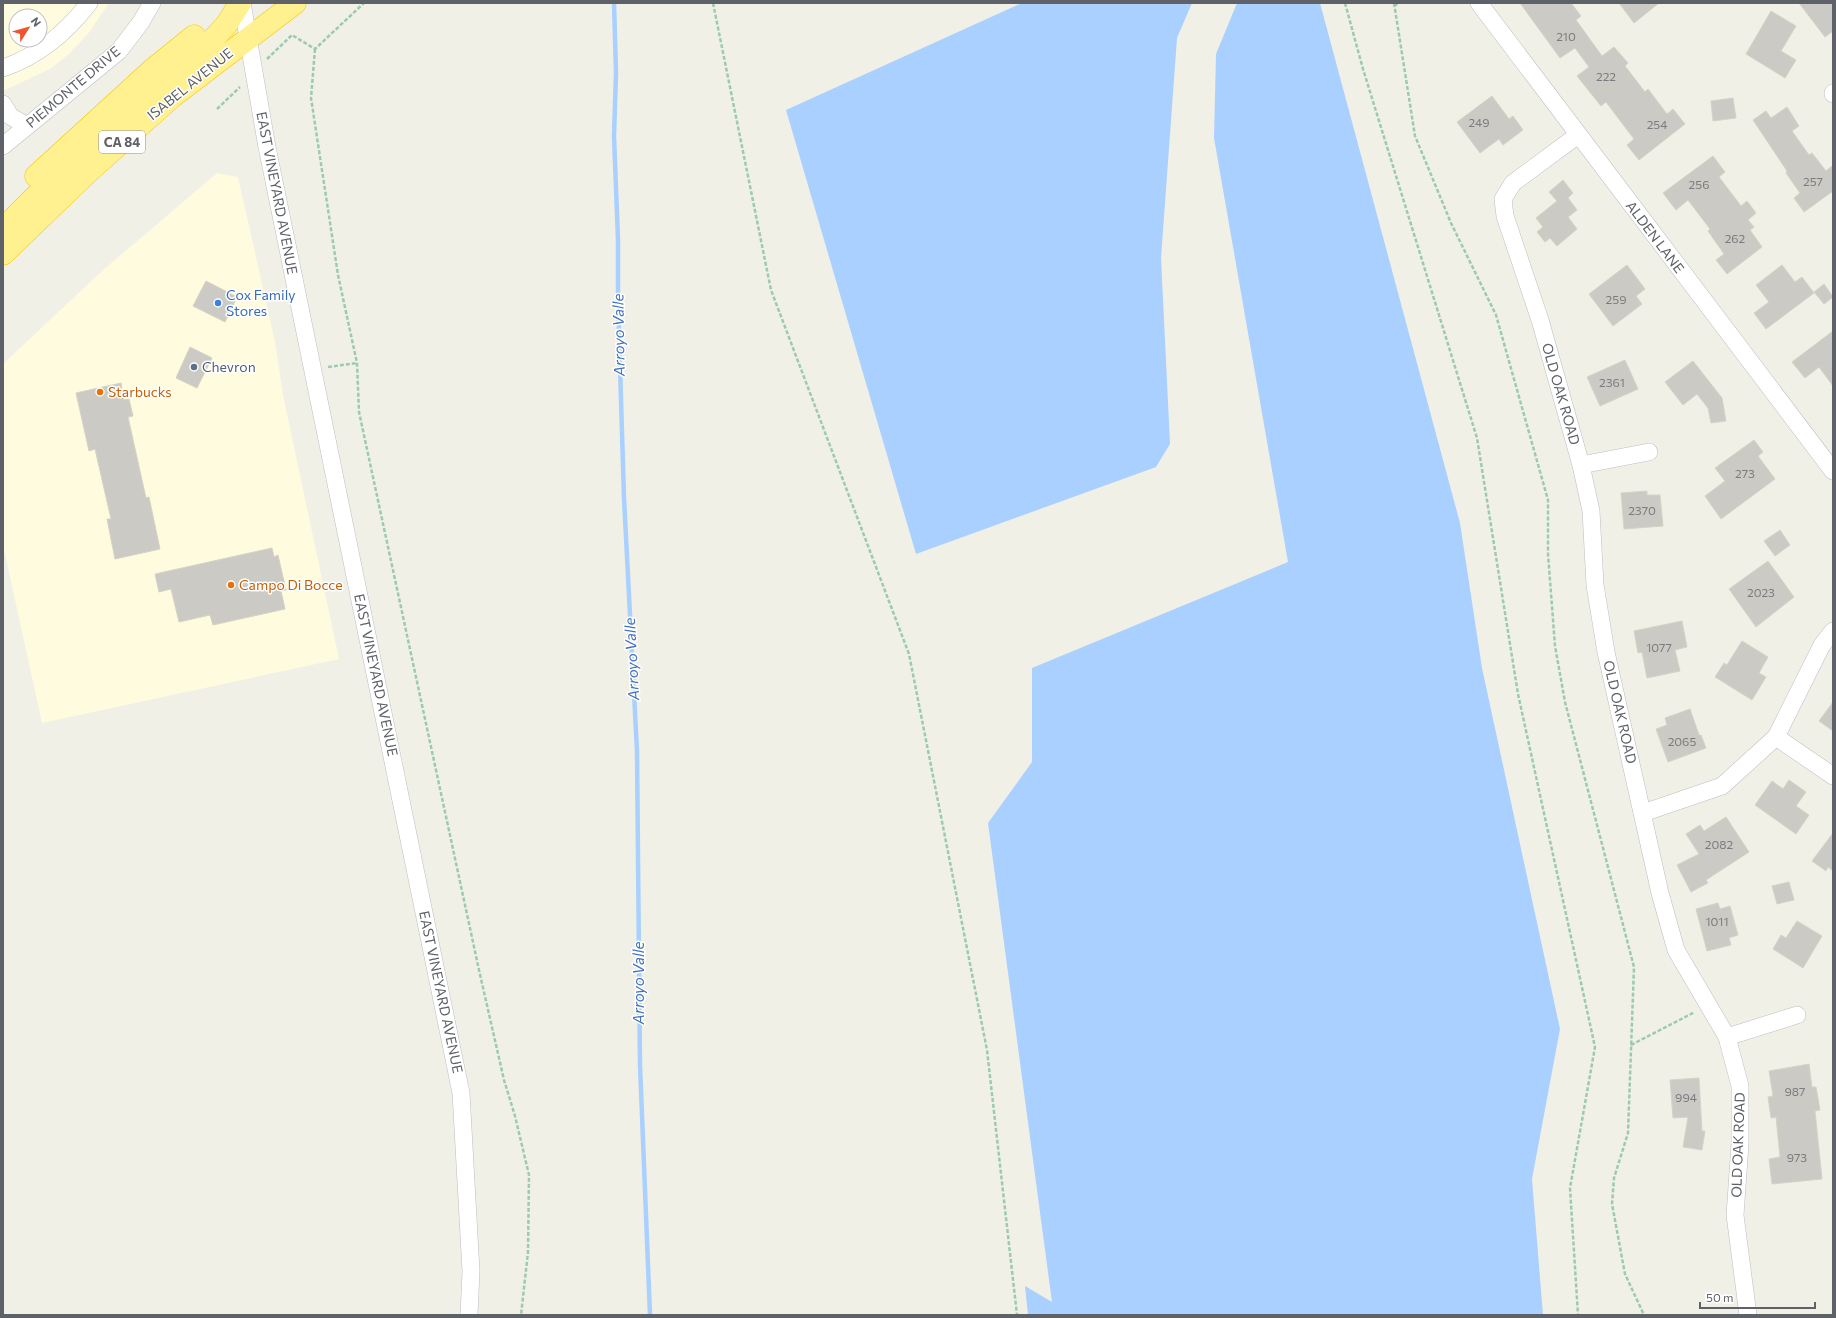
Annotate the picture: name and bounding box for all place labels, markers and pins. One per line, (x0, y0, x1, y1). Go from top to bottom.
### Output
place label: Cox Family Stores (226, 286, 295, 319)
marker: Cox Family Stores (213, 298, 223, 308)
place label: Chevron (202, 358, 256, 375)
marker: Chevron (189, 362, 199, 372)
place label: Starbucks (108, 383, 172, 400)
marker: Starbucks (95, 387, 105, 397)
place label: Campo Di Bocce (239, 576, 343, 593)
marker: Campo Di Bocce (226, 580, 236, 590)

